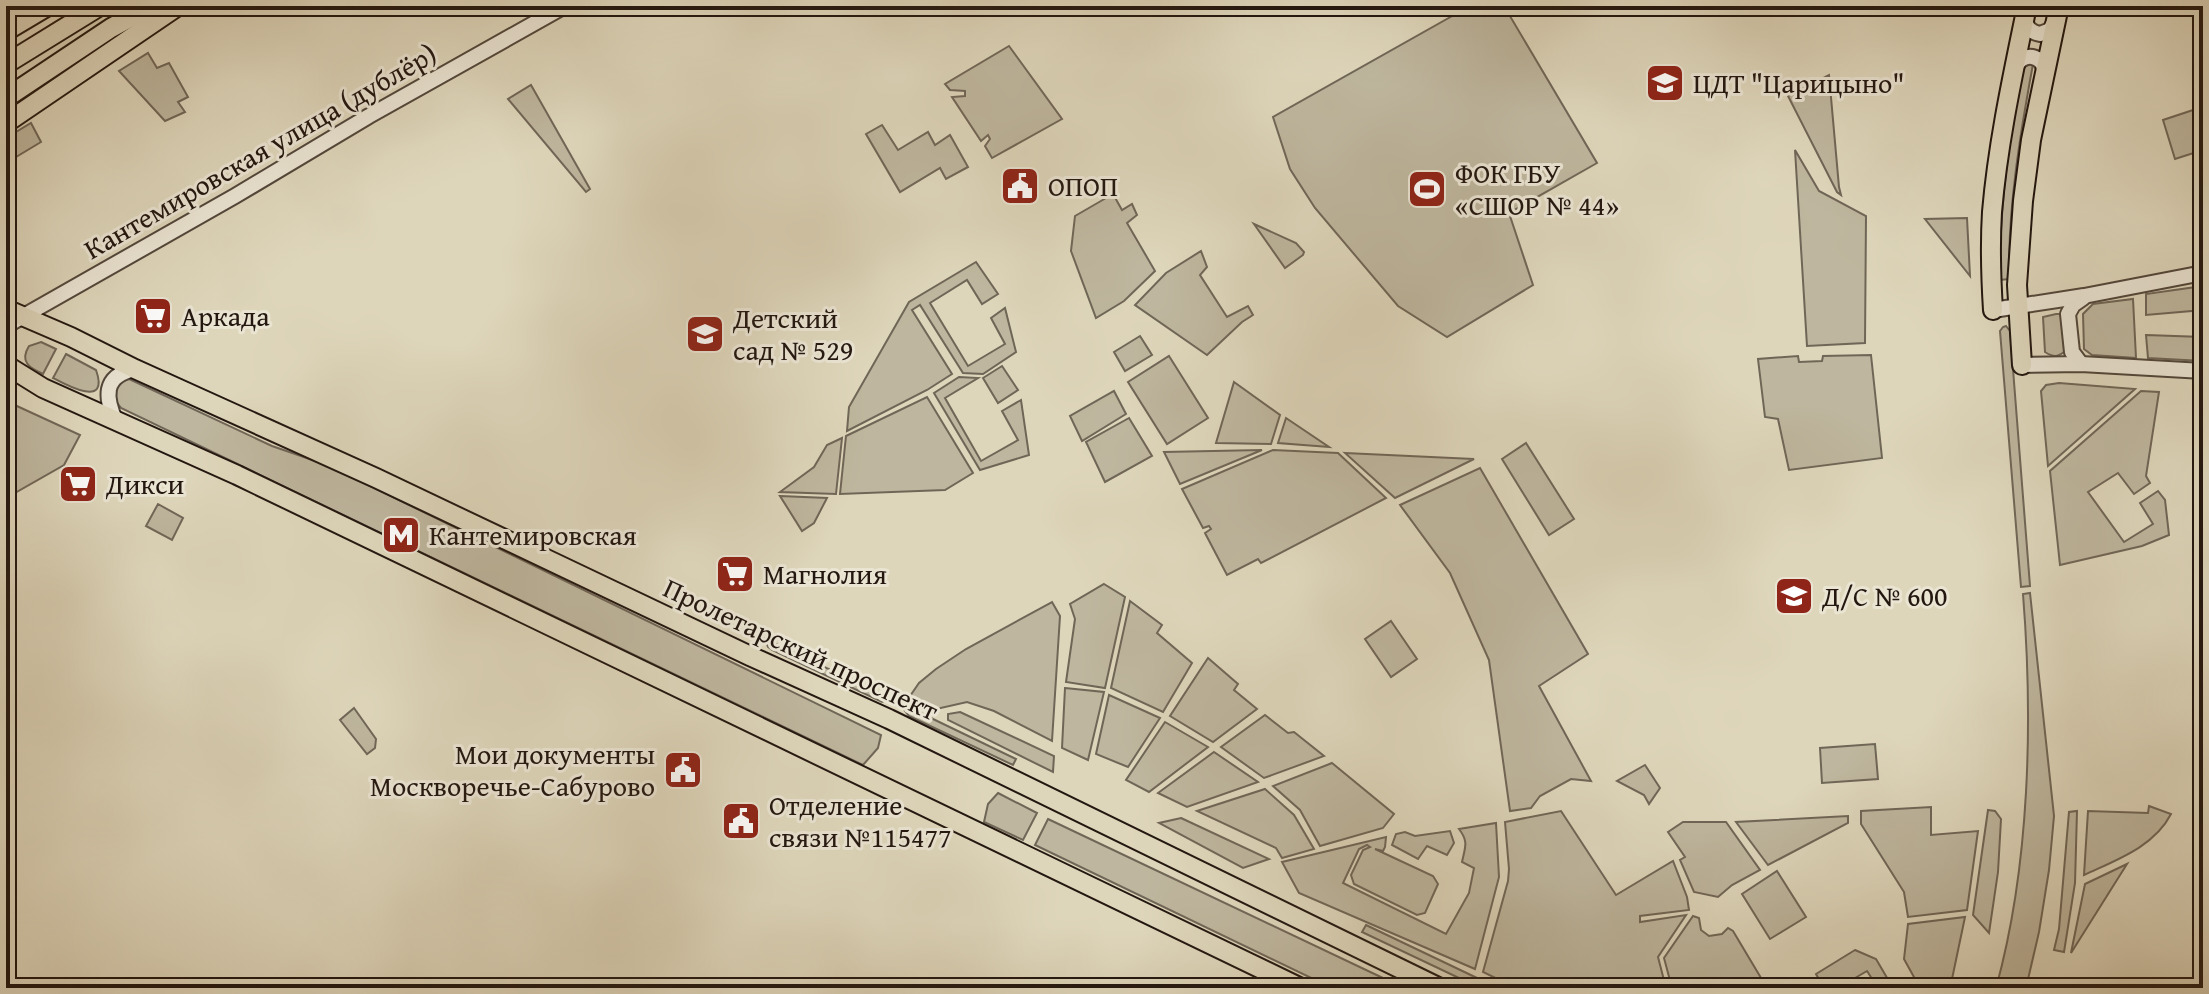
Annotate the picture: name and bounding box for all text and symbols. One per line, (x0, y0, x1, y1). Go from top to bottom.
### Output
street label: Кантемировская улица (дублёр) (76, 33, 444, 269)
school or university icon: ЦДТ "Царицыно" (1644, 62, 1686, 104)
place label: ЦДТ "Царицыно" (1693, 62, 1905, 103)
place label: ФОК ГБУ «СШОР № 44» (1455, 152, 1619, 225)
public building icon: ОПОП (999, 165, 1041, 207)
place label: ОПОП (1048, 165, 1118, 206)
sports icon: ФОК ГБУ «СШОР № 44» (1406, 168, 1448, 210)
supermarket icon: Аркада (132, 295, 174, 337)
place label: Аркада (181, 295, 270, 336)
place label: Детский сад № 529 (732, 297, 853, 370)
school or university icon: Детский сад № 529 (684, 313, 726, 355)
supermarket icon: Дикси (57, 463, 99, 505)
place label: Дикси (105, 463, 184, 504)
metro station icon: Кантемировская (380, 514, 422, 556)
place label: Кантемировская (429, 514, 637, 555)
supermarket icon: Магнолия (714, 553, 756, 595)
place label: Магнолия (763, 553, 887, 594)
street label: Пролетарский проспект (657, 567, 946, 731)
school or university icon: Д/C № 600 (1773, 575, 1815, 617)
place label: Д/C № 600 (1821, 575, 1948, 616)
place label: Мои документы Москворечье-Сабурово (370, 733, 655, 806)
public building icon: Мои документы Москворечье-Сабурово (662, 749, 704, 791)
place label: Отделение связи №115477 (769, 784, 952, 857)
public building icon: Отделение связи №115477 (720, 800, 762, 842)

